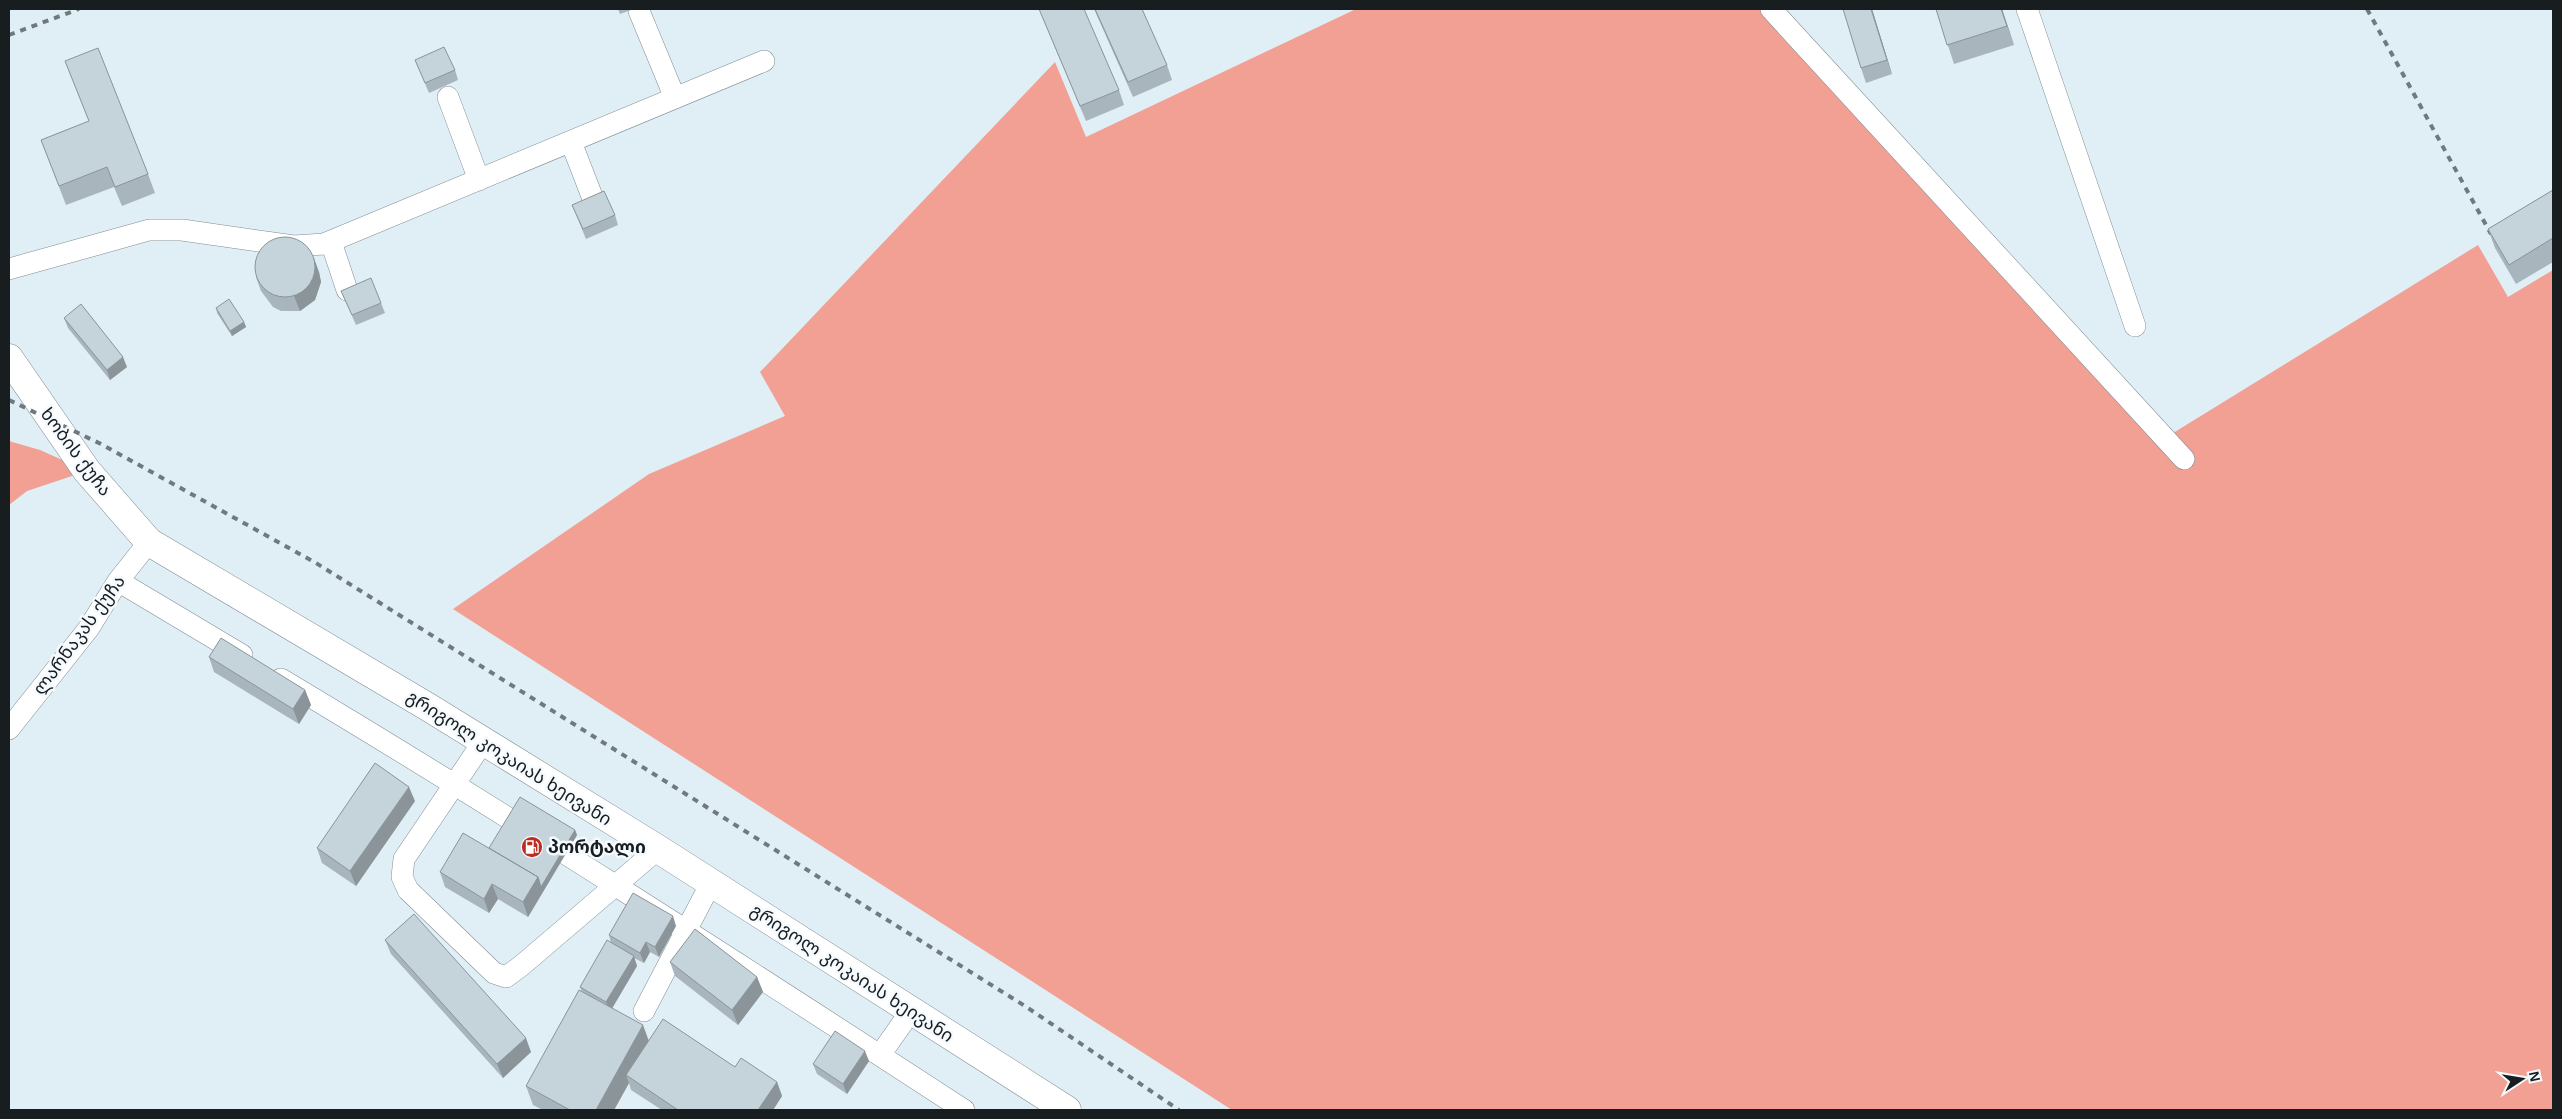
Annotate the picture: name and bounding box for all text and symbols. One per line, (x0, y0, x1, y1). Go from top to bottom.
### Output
street label: ხობის ქუჩა (36, 404, 115, 500)
street label: ლარნაკას ქუჩა (29, 571, 130, 699)
street label: გრიგოლ კოკაიას ხეივანი (402, 686, 615, 830)
fuel station icon: პორტალი (520, 835, 544, 859)
place label: პორტალი (548, 837, 646, 858)
street label: გრიგოლ კოკაიას ხეივანი (746, 900, 957, 1047)
north arrow (2497, 1054, 2547, 1104)
text: N (2526, 1070, 2544, 1083)

